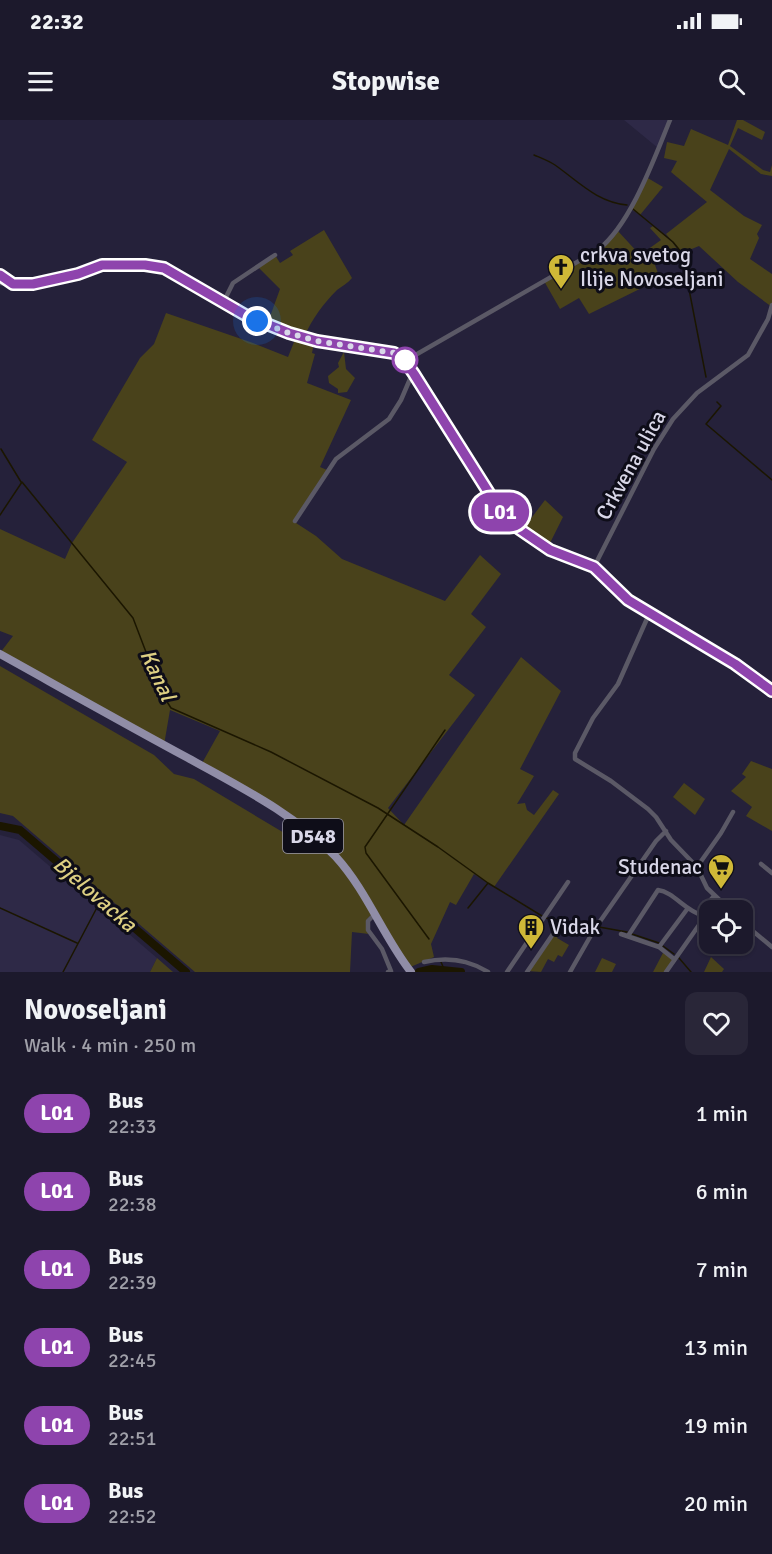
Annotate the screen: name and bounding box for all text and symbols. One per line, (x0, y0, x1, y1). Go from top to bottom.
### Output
text: 22:32 (30, 8, 84, 35)
icon: menu (24, 65, 57, 98)
text: Stopwise (332, 65, 440, 98)
icon: search (715, 65, 748, 98)
place label: crkva svetog Ilije Novoseljani (580, 242, 723, 292)
church icon: crkva svetog Ilije Novoseljani (546, 252, 576, 290)
your location (242, 306, 272, 336)
unlabelled marker (392, 347, 418, 373)
street label: Crkvena ulica (590, 406, 672, 524)
line badge: L01 (466, 492, 534, 532)
text: L01 (483, 499, 517, 525)
water label: Kanal (134, 645, 182, 707)
road number: D548 (283, 819, 343, 853)
water label: Bjelovacka (48, 851, 143, 938)
supermarket icon: Studenac (706, 852, 736, 890)
place label: Studenac (618, 854, 702, 880)
map controls (699, 900, 753, 954)
button: locate (699, 900, 753, 954)
building icon: Vidak (516, 912, 546, 950)
place label: Vidak (550, 914, 601, 940)
button: heart (685, 992, 748, 1055)
text: Novoseljani (24, 993, 167, 1027)
text: Walk · 4 min · 250 m (24, 1033, 196, 1058)
text: Bus (108, 1087, 143, 1114)
text: L01 (40, 1100, 74, 1126)
text: 1 min (696, 1100, 748, 1127)
text: 22:33 (108, 1114, 157, 1139)
text: Bus (108, 1165, 143, 1192)
text: L01 (40, 1178, 74, 1204)
text: 6 min (696, 1178, 748, 1205)
text: 22:38 (108, 1192, 157, 1217)
text: Bus (108, 1243, 143, 1270)
text: L01 (40, 1256, 74, 1282)
text: 7 min (696, 1256, 748, 1283)
text: 22:39 (108, 1270, 157, 1295)
text: Bus (108, 1321, 143, 1348)
text: L01 (40, 1334, 74, 1360)
text: 13 min (684, 1334, 748, 1361)
text: 22:45 (108, 1348, 157, 1373)
text: Bus (108, 1399, 143, 1426)
text: L01 (40, 1412, 74, 1438)
text: 19 min (684, 1412, 748, 1439)
text: 22:51 (108, 1426, 157, 1451)
text: Bus (108, 1477, 143, 1504)
text: L01 (40, 1490, 74, 1516)
text: 20 min (684, 1490, 748, 1517)
text: 22:52 (108, 1504, 157, 1529)

